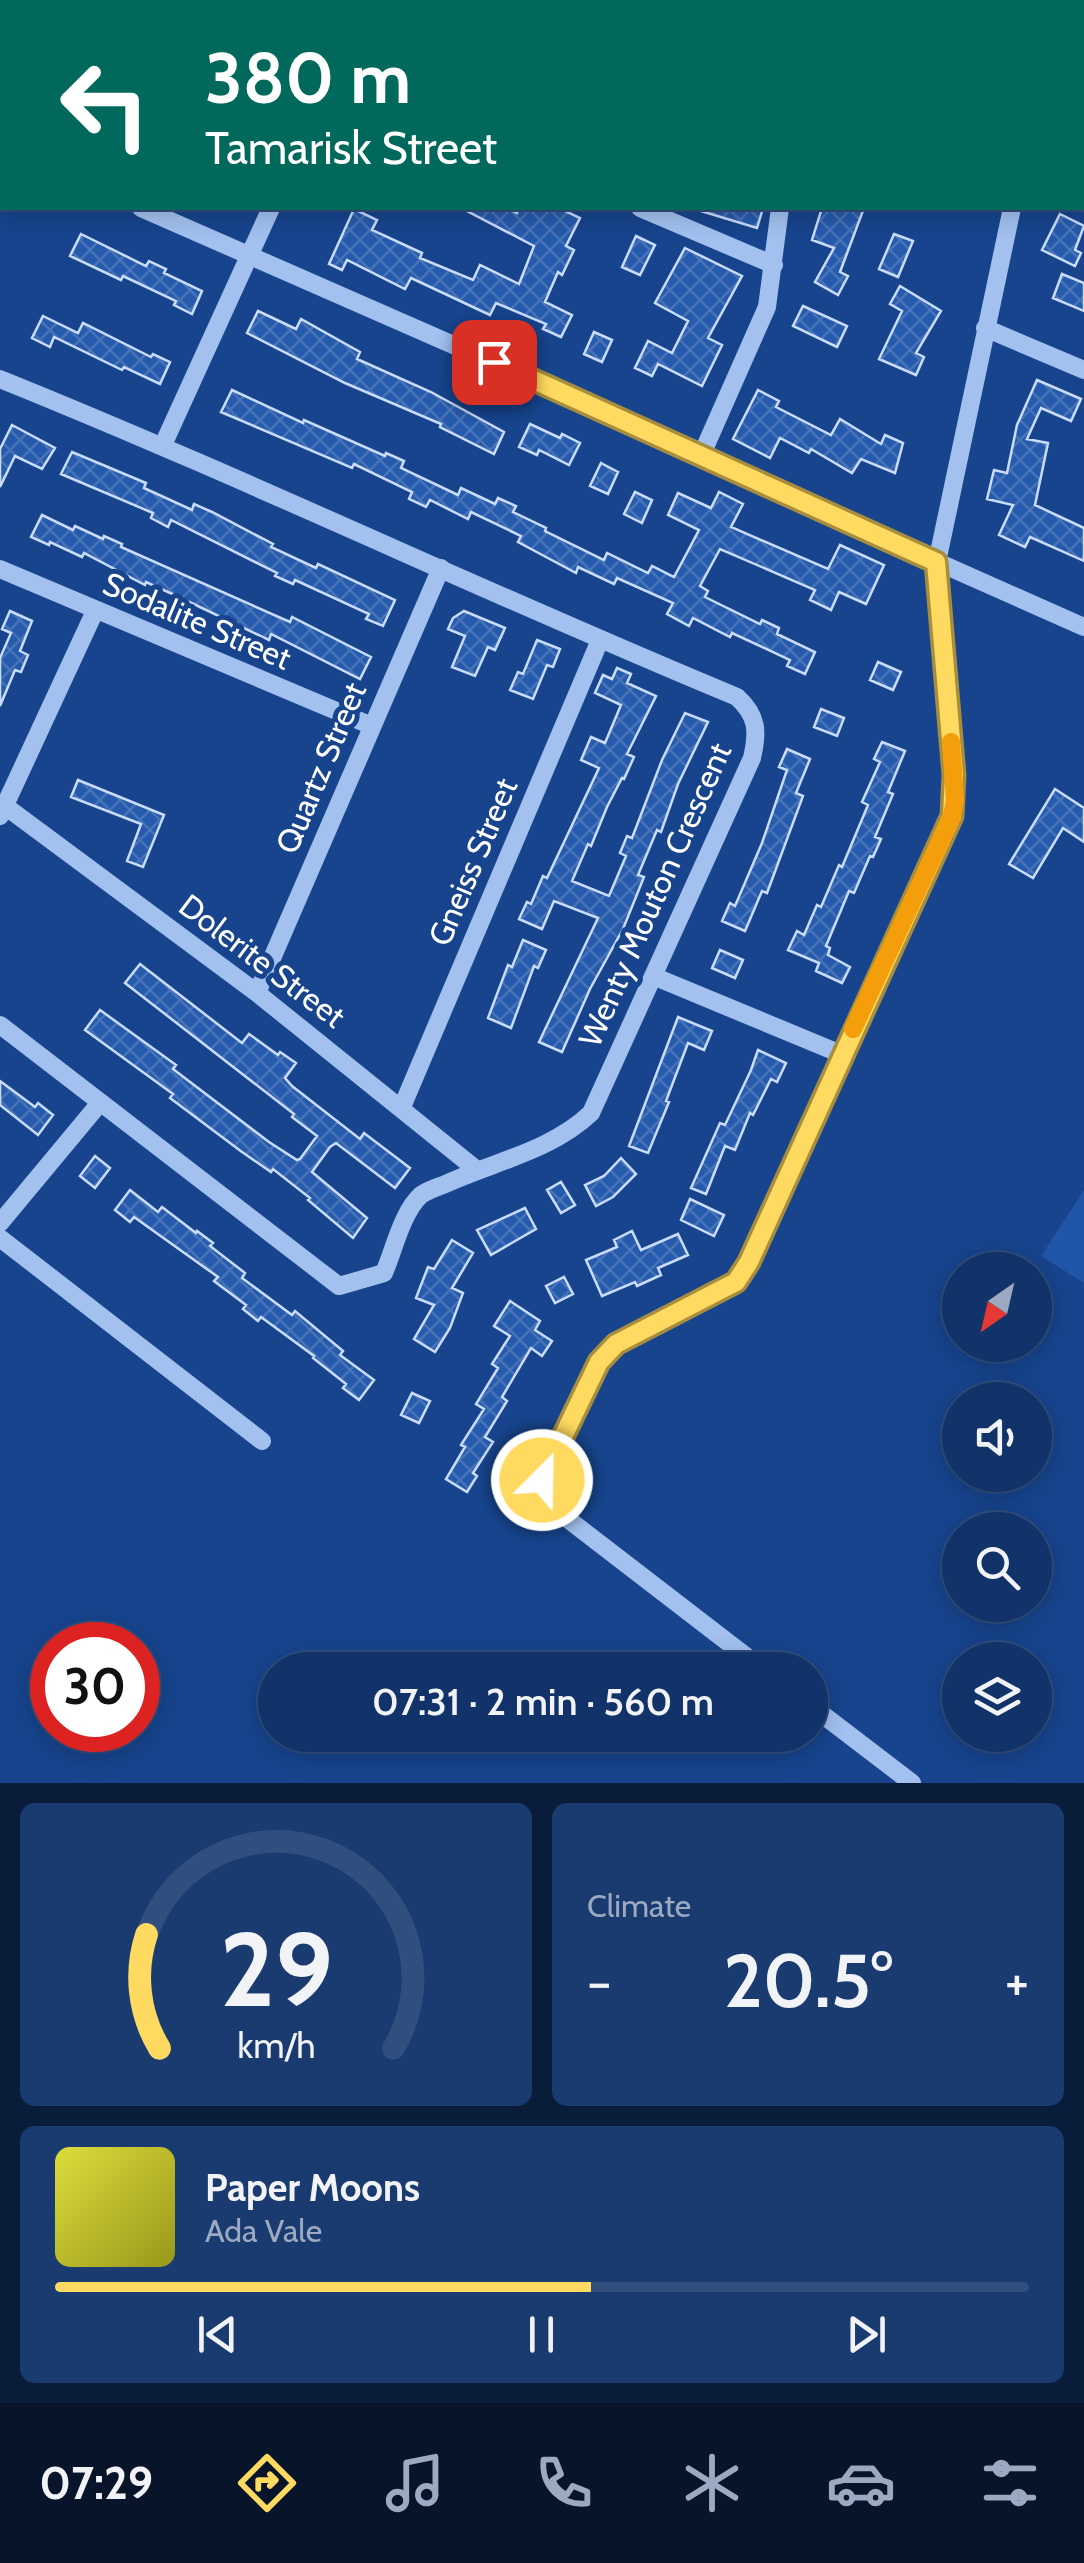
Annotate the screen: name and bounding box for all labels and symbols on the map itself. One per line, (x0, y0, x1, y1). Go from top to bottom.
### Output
pin (452, 320, 537, 405)
street label: Sodalite Street (97, 563, 297, 678)
street label: Quartz Street (267, 676, 374, 859)
street label: Wenty Mouton Crescent (570, 737, 739, 1053)
street label: Gneiss Street (420, 772, 525, 951)
street label: Dolerite Street (172, 885, 353, 1036)
north arrow (942, 1252, 1052, 1362)
position arrow (490, 1428, 594, 1532)
speed limit sign: 30 (30, 1622, 160, 1752)

